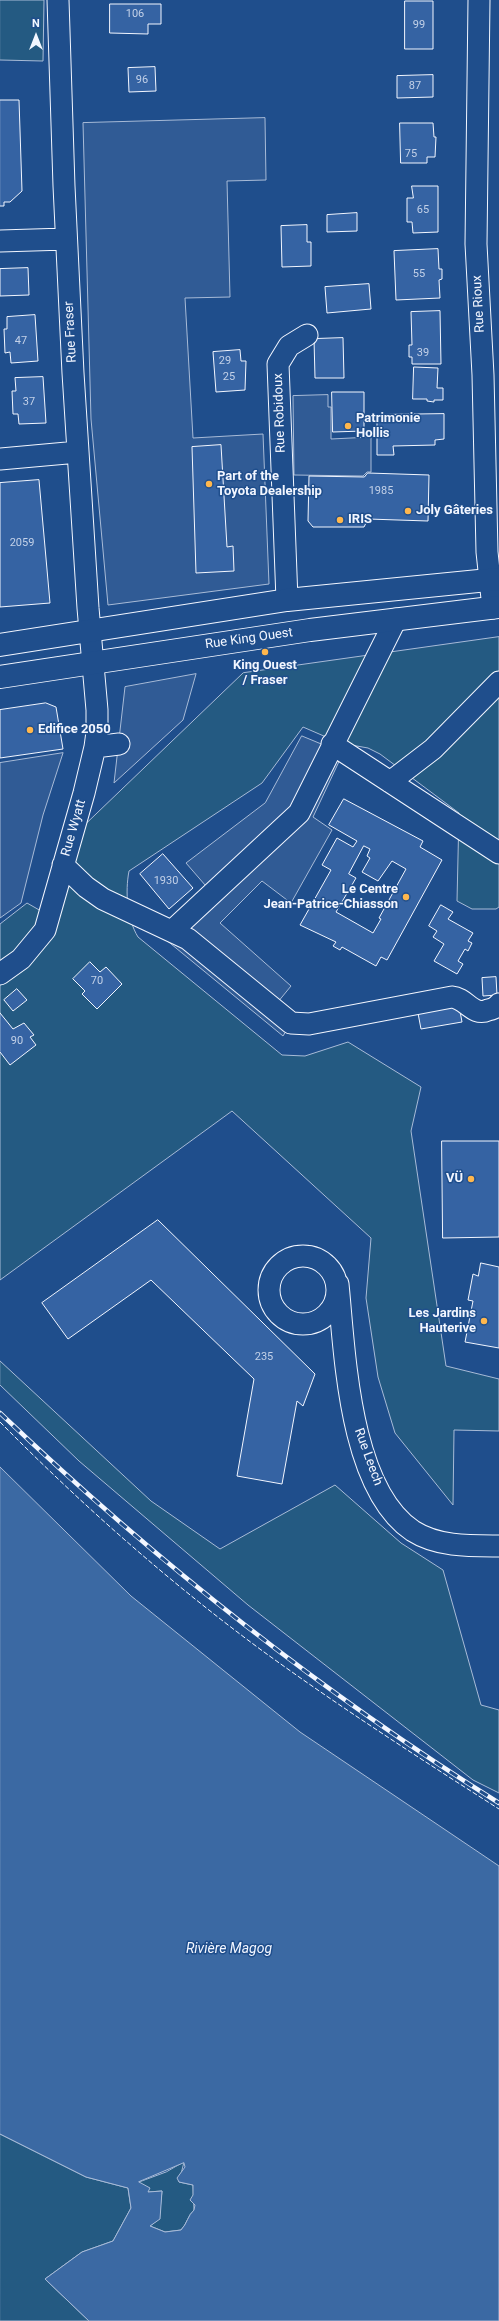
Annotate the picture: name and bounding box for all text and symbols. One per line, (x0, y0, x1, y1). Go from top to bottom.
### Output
house number: 106 (126, 7, 144, 21)
north arrow (16, 16, 56, 56)
text: N (32, 17, 40, 30)
house number: 99 (413, 18, 425, 32)
house number: 96 (136, 73, 148, 87)
house number: 87 (409, 79, 421, 93)
house number: 75 (405, 147, 417, 161)
house number: 65 (417, 203, 429, 217)
house number: 55 (413, 267, 425, 281)
street label: Rue Rioux (470, 275, 488, 333)
street label: Rue Fraser (62, 301, 80, 363)
house number: 47 (15, 334, 27, 348)
house number: 39 (417, 346, 429, 360)
house number: 29 (219, 354, 231, 368)
house number: 25 (223, 370, 235, 384)
street label: Rue Robidoux (271, 373, 289, 453)
house number: 37 (23, 395, 35, 409)
place label: Patrimonie Hollis (356, 411, 420, 442)
marker: Patrimonie Hollis (343, 421, 353, 431)
place label: Part of the Toyota Dealership (217, 469, 322, 500)
marker: Part of the Toyota Dealership (204, 479, 214, 489)
house number: 1985 (369, 484, 393, 498)
place label: Joly Gâteries (416, 503, 493, 519)
marker: Joly Gâteries (403, 506, 413, 516)
place label: IRIS (348, 512, 372, 528)
marker: IRIS (335, 515, 345, 525)
house number: 2059 (10, 536, 34, 550)
street label: Rue King Ouest (204, 625, 294, 653)
marker: King Ouest / Fraser (260, 647, 270, 657)
place label: King Ouest / Fraser (233, 658, 297, 689)
place label: Edifice 2050 (38, 722, 111, 738)
marker: Edifice 2050 (25, 725, 35, 735)
street label: Rue Wyatt (58, 798, 90, 858)
house number: 1930 (154, 874, 178, 888)
place label: Le Centre Jean-Patrice-Chiasson (263, 882, 398, 913)
marker: Le Centre Jean-Patrice-Chiasson (401, 892, 411, 902)
house number: 70 (91, 974, 103, 988)
house number: 90 (11, 1034, 23, 1048)
place label: VÜ (446, 1171, 463, 1187)
marker: VÜ (466, 1174, 476, 1184)
place label: Les Jardins Hauterive (408, 1306, 476, 1337)
marker: Les Jardins Hauterive (479, 1316, 489, 1326)
house number: 235 (255, 1350, 273, 1364)
street label: Rue Leech (350, 1426, 386, 1488)
water label: Rivière Magog (186, 1941, 272, 1957)

